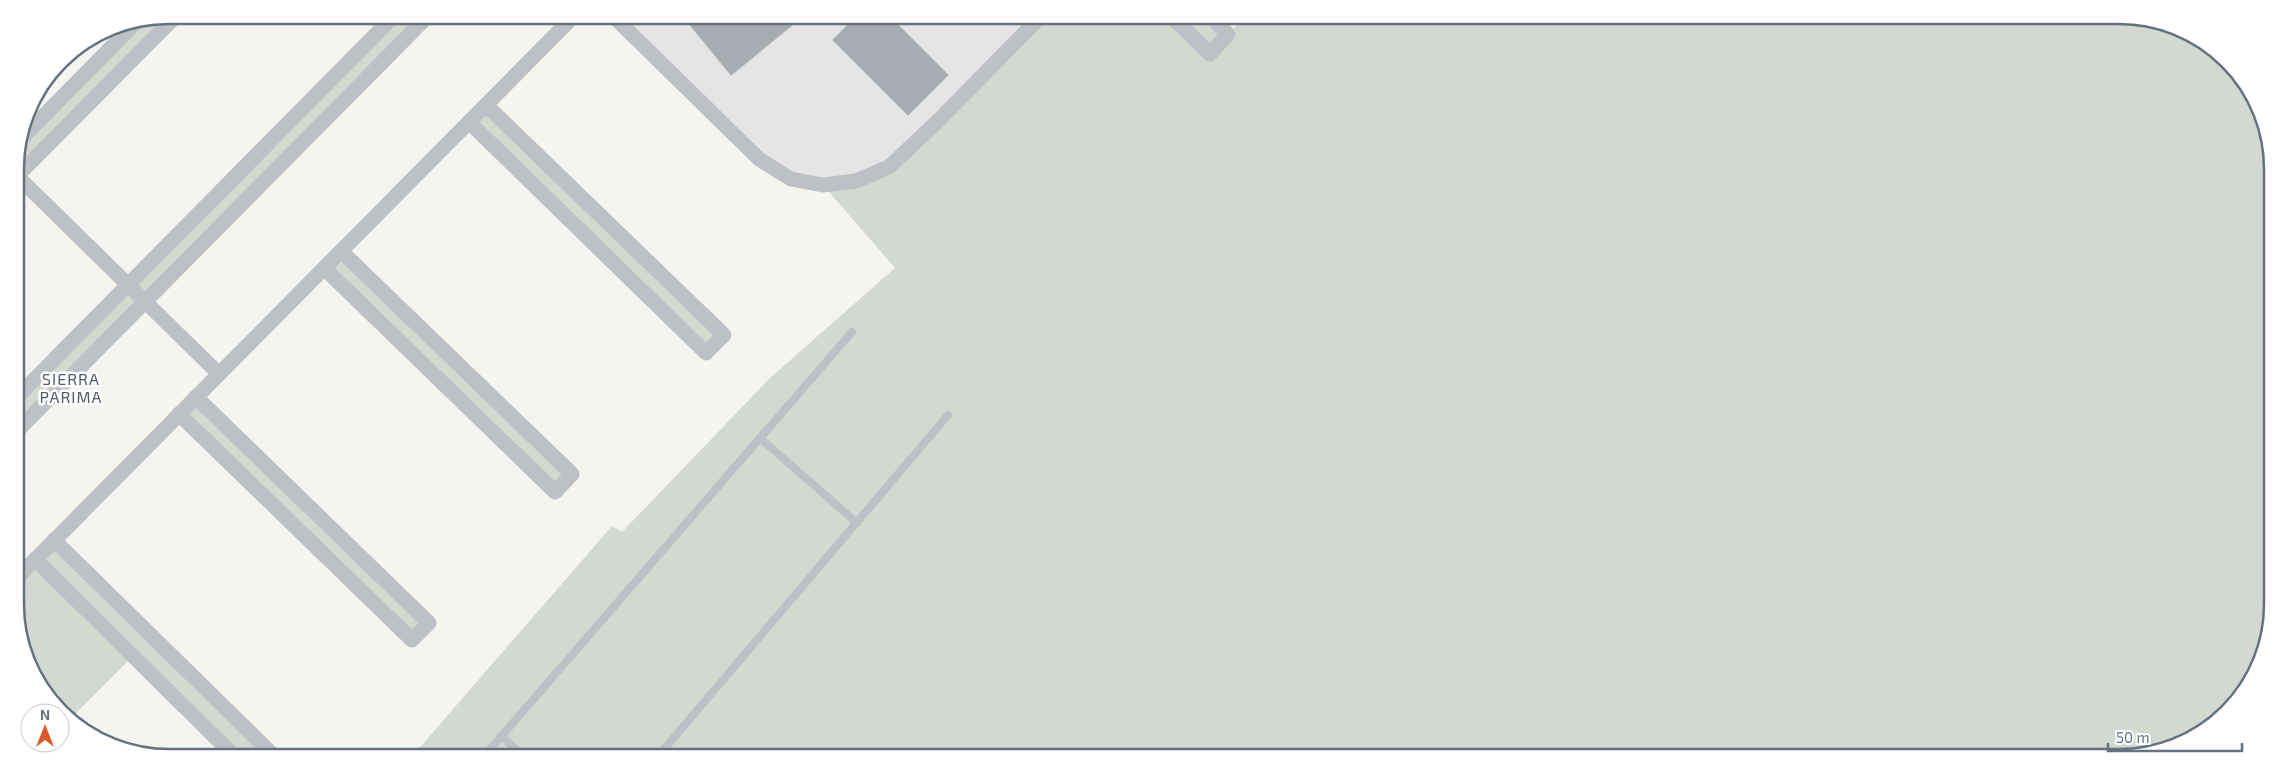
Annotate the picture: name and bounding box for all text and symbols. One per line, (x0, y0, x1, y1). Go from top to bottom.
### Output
district label: SIERRA PARIMA (40, 369, 102, 406)
north arrow (20, 703, 70, 753)
text: N (40, 706, 50, 723)
scale bar (2108, 720, 2242, 752)
text: 50 m (2116, 728, 2150, 746)

